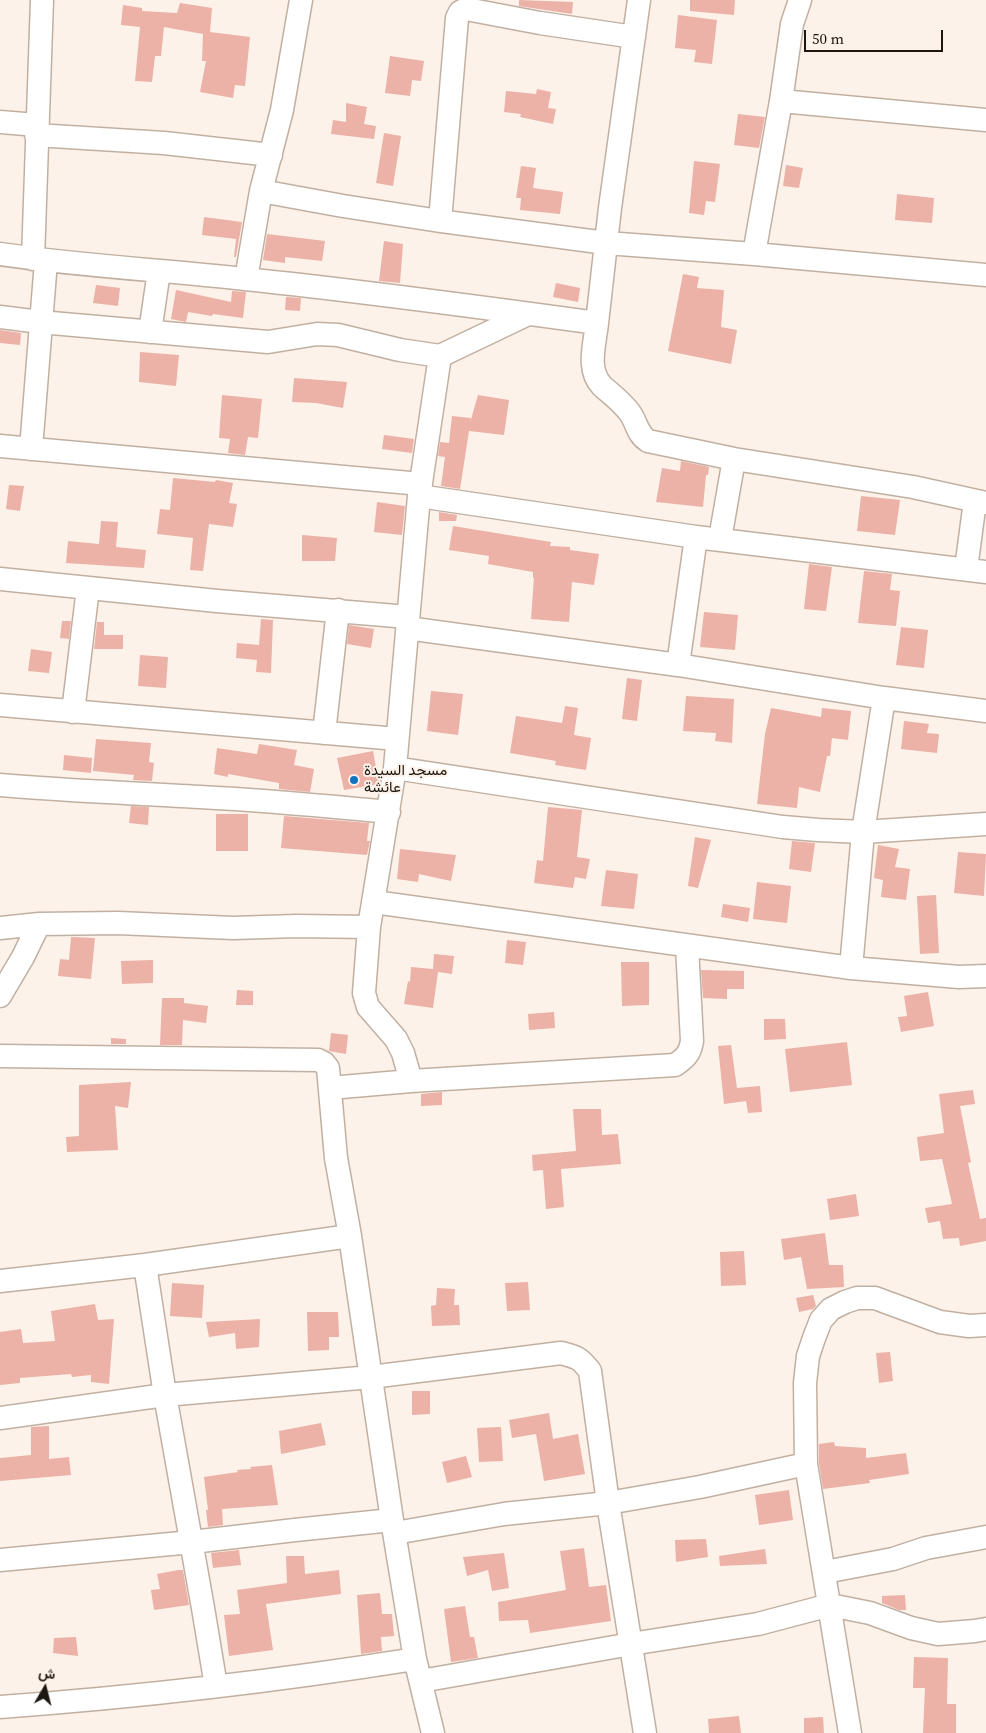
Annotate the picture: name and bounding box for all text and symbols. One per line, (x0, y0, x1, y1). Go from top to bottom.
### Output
scale bar (806, 20, 945, 52)
text: 50 m (812, 28, 844, 49)
place label: مسجد السيدة عائشة (364, 762, 447, 797)
marker: مسجد السيدة عائشة (348, 774, 360, 786)
text: ش (37, 1662, 57, 1684)
north arrow (20, 1663, 70, 1713)

